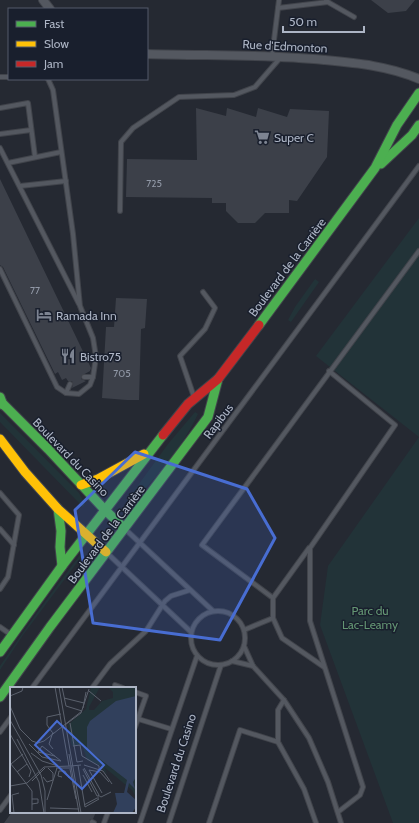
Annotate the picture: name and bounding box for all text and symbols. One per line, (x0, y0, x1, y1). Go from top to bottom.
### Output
legend (8, 8, 148, 80)
scale bar (283, 8, 364, 34)
text: 50 m (289, 14, 317, 29)
text: Fast (44, 16, 64, 31)
text: Slow (44, 36, 69, 51)
street label: Rue d'Edmonton (242, 36, 328, 56)
text: Jam (43, 56, 63, 71)
supermarket icon: Super C (253, 128, 271, 146)
place label: Super C (274, 130, 314, 145)
house number: 725 (146, 177, 162, 190)
street label: Boulevard de la Carrière (245, 215, 329, 319)
house number: 77 (30, 284, 40, 297)
hotel icon: Ramada Inn (35, 306, 53, 324)
place label: Ramada Inn (56, 308, 117, 323)
restaurant icon: Bistro75 (59, 347, 77, 365)
place label: Bistro75 (80, 349, 121, 364)
house number: 705 (113, 367, 131, 380)
street label: Rapibus (200, 400, 236, 442)
street label: Boulevard du Casino (30, 415, 112, 500)
street label: Boulevard de la Carrière (64, 482, 148, 586)
park label: Parc du Lac-Leamy (342, 603, 398, 632)
inset map (10, 687, 136, 813)
street label: Boulevard du Casino (153, 711, 199, 814)

